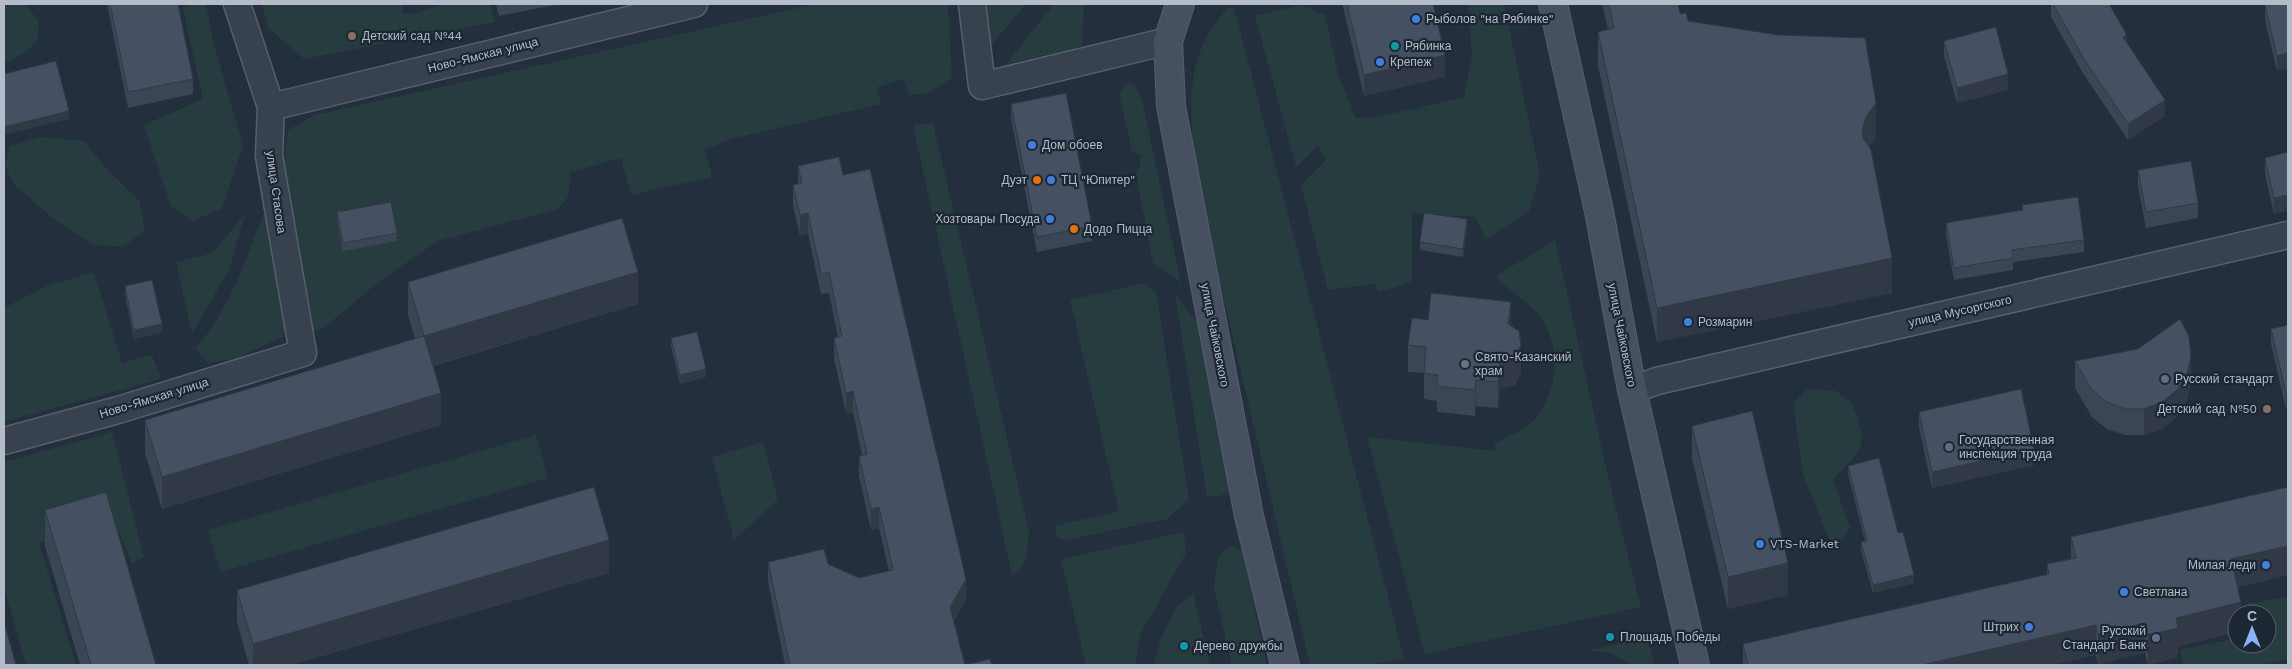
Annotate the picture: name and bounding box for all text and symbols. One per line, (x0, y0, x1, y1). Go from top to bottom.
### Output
place label: Рыболов "на Рябинке" (1426, 12, 1554, 26)
marker: Рыболов "на Рябинке" (1410, 13, 1422, 25)
place label: Детский сад №44 (362, 29, 462, 43)
marker: Детский сад №44 (346, 30, 358, 42)
street label: Ново-Ямская улица (426, 34, 540, 75)
place label: Рябинка (1405, 39, 1452, 53)
marker: Рябинка (1389, 40, 1401, 52)
place label: Крепеж (1390, 55, 1431, 69)
marker: Крепеж (1374, 56, 1386, 68)
place label: Дом обоев (1042, 138, 1103, 152)
marker: Дом обоев (1026, 139, 1038, 151)
street label: улица Стасова (263, 150, 289, 235)
place label: Дуэт (1001, 173, 1027, 187)
place label: ТЦ "Юпитер" (1061, 173, 1135, 187)
marker: Дуэт (1031, 174, 1043, 186)
marker: ТЦ "Юпитер" (1045, 174, 1057, 186)
place label: Хозтовары Посуда (935, 212, 1040, 226)
marker: Хозтовары Посуда (1044, 213, 1056, 225)
place label: Додо Пицца (1084, 222, 1153, 236)
marker: Додо Пицца (1068, 223, 1080, 235)
street label: улица Чайковского (1198, 282, 1232, 388)
street label: улица Чайковского (1605, 282, 1639, 388)
street label: улица Мусоргского (1907, 292, 2013, 330)
place label: Розмарин (1698, 315, 1752, 329)
marker: Розмарин (1682, 316, 1694, 328)
place label: Свято-Казанский храм (1475, 350, 1572, 378)
marker: Свято-Казанский храм (1459, 358, 1471, 370)
place label: Русский стандарт (2175, 372, 2274, 386)
marker: Русский стандарт (2159, 373, 2171, 385)
street label: Ново-Ямская улица (98, 375, 210, 421)
place label: Детский сад №50 (2157, 402, 2257, 416)
marker: Детский сад №50 (2261, 403, 2273, 415)
place label: Государственная инспекция труда (1959, 433, 2054, 461)
marker: Государственная инспекция труда (1943, 441, 1955, 453)
place label: VTS-Market (1770, 537, 1839, 551)
marker: VTS-Market (1754, 538, 1766, 550)
place label: Милая леди (2188, 558, 2256, 572)
marker: Милая леди (2260, 559, 2272, 571)
place label: Светлана (2134, 585, 2188, 599)
marker: Светлана (2118, 586, 2130, 598)
north arrow (2227, 604, 2277, 654)
text: С (2247, 608, 2257, 624)
place label: Штрих (1983, 620, 2019, 634)
marker: Штрих (2023, 621, 2035, 633)
place label: Русский Стандарт Банк (2063, 624, 2147, 652)
place label: Площадь Победы (1620, 630, 1720, 644)
marker: Площадь Победы (1604, 631, 1616, 643)
marker: Русский Стандарт Банк (2150, 632, 2162, 644)
place label: Дерево дружбы (1194, 639, 1283, 653)
marker: Дерево дружбы (1178, 640, 1190, 652)

